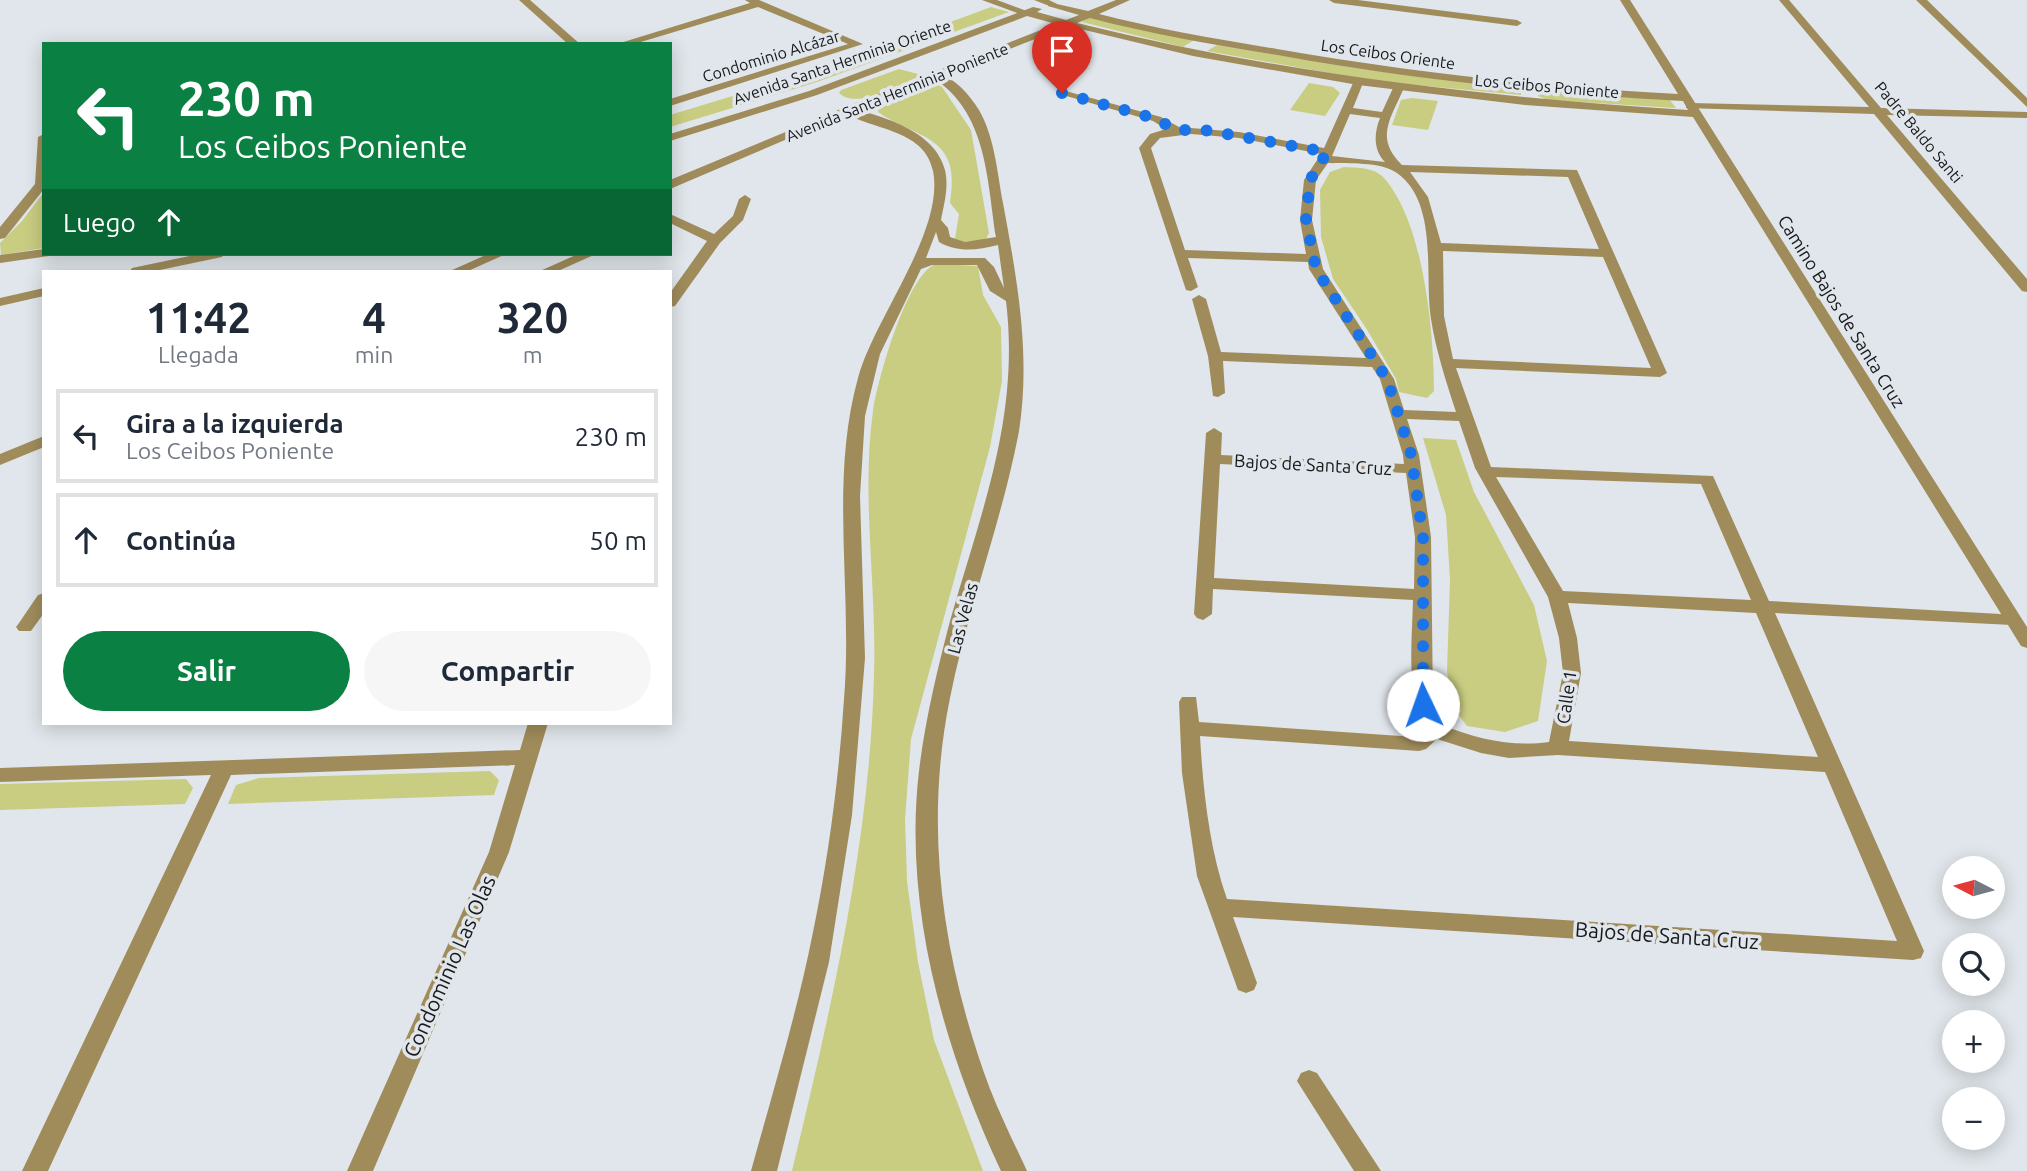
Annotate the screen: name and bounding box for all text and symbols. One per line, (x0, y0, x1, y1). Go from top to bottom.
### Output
street label: Avenida Santa Herminia Oriente (731, 16, 953, 108)
pin (1032, 21, 1092, 93)
street label: Condominio Alcázar (700, 27, 842, 85)
icon: arrive (1043, 32, 1081, 70)
street label: Los Ceibos Oriente (1320, 36, 1456, 72)
street label: Avenida Santa Herminia Poniente (783, 39, 1011, 145)
icon: left (63, 70, 154, 161)
text: 230 m (178, 70, 315, 125)
street label: Los Ceibos Poniente (1474, 71, 1620, 101)
street label: Padre Baldo Santi (1871, 78, 1967, 186)
text: Los Ceibos Poniente (178, 128, 468, 164)
icon: ahead (150, 203, 188, 241)
text: Luego (63, 208, 136, 237)
street label: Camino Bajos de Santa Cruz (1774, 211, 1910, 411)
text: 11:42 (146, 294, 251, 341)
text: 4 (362, 294, 386, 341)
text: 320 (497, 294, 568, 341)
text: Llegada (158, 342, 239, 367)
text: min (355, 342, 393, 367)
text: m (523, 342, 543, 367)
text: Gira a la izquierda (126, 409, 344, 438)
icon: left (67, 417, 105, 455)
text: 230 m (575, 422, 647, 451)
text: Los Ceibos Poniente (126, 438, 334, 463)
street label: Bajos de Santa Cruz (1234, 450, 1392, 478)
icon: ahead (67, 521, 105, 559)
text: Continúa (126, 526, 236, 555)
text: 50 m (589, 526, 647, 555)
street label: Las Velas (943, 580, 981, 656)
button: Salir (63, 631, 350, 711)
button: Compartir (364, 631, 651, 711)
position arrow (1386, 668, 1460, 742)
street label: Calle 1 (1552, 669, 1580, 725)
north arrow (1942, 856, 2006, 919)
map controls (1942, 856, 2005, 1150)
street label: Condominio Las Olas (398, 871, 500, 1061)
street label: Bajos de Santa Cruz (1574, 917, 1760, 953)
button: search (1942, 933, 2005, 996)
button: + (1942, 1010, 2005, 1073)
button: − (1942, 1087, 2005, 1150)

